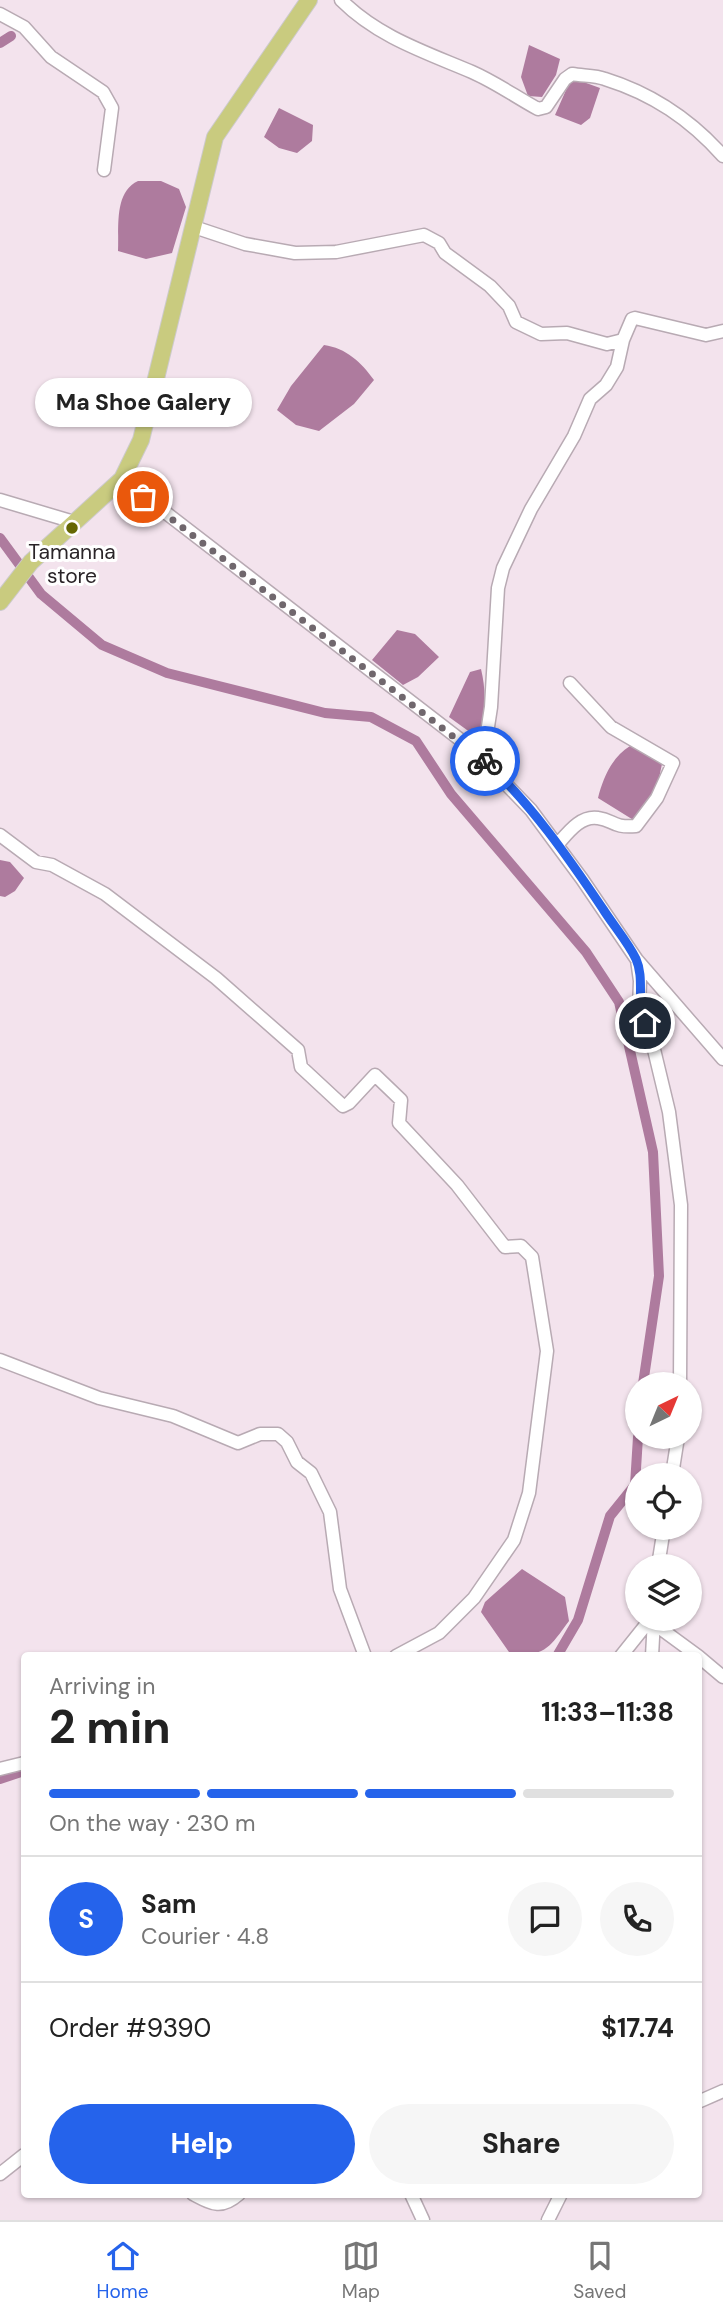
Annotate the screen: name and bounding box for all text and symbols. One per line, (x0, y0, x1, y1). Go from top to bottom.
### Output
callout: Ma Shoe Galery (34, 378, 252, 427)
text: Ma Shoe Galery (56, 387, 231, 417)
pin (113, 467, 173, 527)
icon: bag (124, 478, 162, 516)
marker: Tamanna store (64, 520, 80, 536)
place label: Tamanna store (28, 538, 116, 590)
courier (450, 726, 520, 796)
icon: bike (466, 742, 504, 780)
pin (615, 993, 675, 1053)
icon: home (626, 1004, 664, 1042)
north arrow (625, 1372, 702, 1449)
map controls (625, 1372, 702, 1631)
button: locate (625, 1463, 702, 1540)
button: layers (625, 1554, 702, 1631)
text: Arriving in (49, 1671, 155, 1701)
text: 11:33–11:38 (541, 1695, 674, 1729)
text: 2 min (49, 1697, 171, 1757)
text: On the way · 230 m (49, 1808, 256, 1838)
button: chat (508, 1882, 582, 1956)
button: phone (600, 1882, 674, 1956)
text: Sam (141, 1887, 196, 1921)
text: S (78, 1902, 94, 1936)
text: Courier · 4.8 (141, 1921, 269, 1951)
text: Order #9390 (49, 2011, 211, 2045)
text: $17.74 (601, 2011, 674, 2045)
button: Help (49, 2104, 355, 2184)
button: Share (369, 2104, 674, 2184)
tab: Home (97, 2237, 149, 2304)
tab: Map (342, 2237, 380, 2304)
tab: Saved (573, 2237, 626, 2304)

